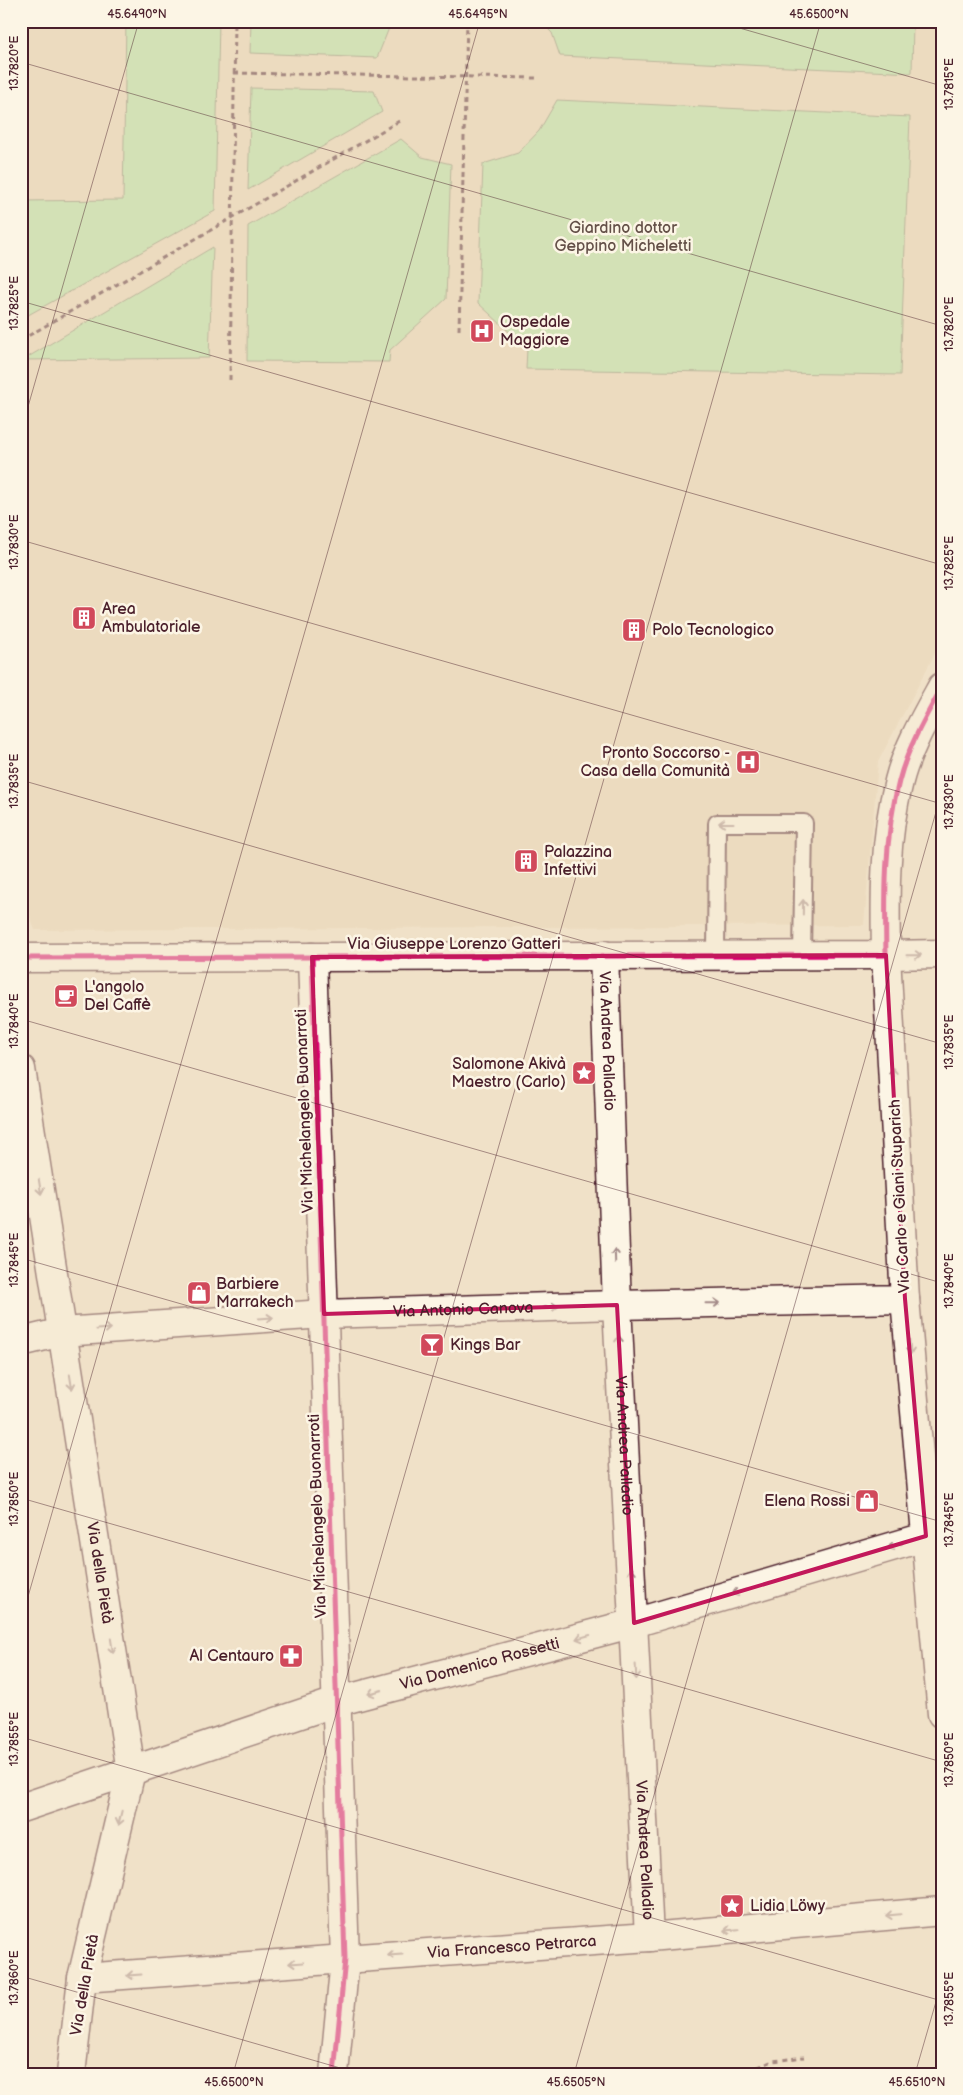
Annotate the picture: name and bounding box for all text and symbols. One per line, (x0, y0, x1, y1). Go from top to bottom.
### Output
text: 45.6490°N (107, 7, 167, 22)
text: 45.6495°N (448, 7, 508, 22)
text: 45.6500°N (789, 7, 849, 22)
text: 13.7820°E (7, 36, 22, 90)
text: 13.7815°E (942, 58, 957, 110)
park label: Giardino dottor Geppino Micheletti (554, 219, 692, 256)
text: 13.7825°E (7, 276, 22, 330)
text: 13.7820°E (942, 297, 957, 351)
place label: Ospedale Maggiore (500, 313, 571, 350)
hospital icon: Ospedale Maggiore (469, 318, 495, 344)
text: 13.7830°E (7, 514, 22, 570)
text: 13.7825°E (942, 536, 957, 590)
place label: Area Ambulatoriale (102, 600, 201, 637)
building icon: Area Ambulatoriale (71, 605, 97, 631)
building icon: Polo Tecnologico (621, 617, 647, 643)
place label: Polo Tecnologico (652, 621, 774, 640)
place label: Pronto Soccorso - Casa della Comunità (580, 744, 730, 781)
hospital icon: Pronto Soccorso - Casa della Comunità (735, 749, 761, 775)
text: 13.7835°E (7, 754, 22, 808)
text: 13.7830°E (942, 774, 957, 830)
one-way arrow (718, 818, 734, 828)
place label: Palazzina Infettivi (544, 843, 612, 880)
building icon: Palazzina Infettivi (513, 848, 539, 874)
one-way arrow (798, 899, 808, 916)
street label: Via Giuseppe Lorenzo Gatteri (347, 935, 561, 954)
one-way arrow (906, 950, 922, 959)
street label: Via Andrea Palladio (595, 971, 619, 1111)
place label: L'angolo Del Caffè (84, 978, 151, 1015)
cafe icon: L'angolo Del Caffè (53, 983, 79, 1009)
text: 13.7840°E (7, 993, 22, 1049)
street label: Via Michelangelo Buonarroti (292, 1009, 318, 1213)
text: 13.7835°E (942, 1015, 957, 1069)
place label: Salomone Akivà Maestro (Carlo) (452, 1055, 566, 1092)
place icon: Salomone Akivà Maestro (Carlo) (571, 1060, 597, 1086)
one-way arrow (888, 1068, 897, 1084)
street label: Via Carlo e Giani Stuparich (885, 1098, 915, 1293)
one-way arrow (35, 1178, 45, 1194)
text: 13.7845°E (7, 1233, 22, 1287)
one-way arrow (610, 1249, 620, 1265)
text: 13.7840°E (942, 1253, 957, 1309)
place label: Barbiere Marrakech (216, 1275, 294, 1312)
shop icon: Barbiere Marrakech (186, 1280, 212, 1306)
street label: Via Antonio Canova (393, 1298, 534, 1321)
one-way arrow (704, 1298, 721, 1308)
one-way arrow (542, 1302, 558, 1312)
one-way arrow (258, 1314, 274, 1323)
one-way arrow (95, 1325, 111, 1334)
bar icon: Kings Bar (419, 1332, 445, 1358)
one-way arrow (614, 1335, 623, 1351)
place label: Kings Bar (450, 1336, 521, 1355)
one-way arrow (905, 1339, 914, 1355)
one-way arrow (66, 1373, 76, 1389)
street label: Via Andrea Palladio (611, 1375, 637, 1516)
street label: Via Michelangelo Buonarroti (305, 1414, 331, 1618)
text: 13.7850°E (7, 1472, 22, 1526)
shop icon: Elena Rossi (854, 1488, 880, 1514)
place label: Elena Rossi (764, 1492, 850, 1511)
text: 13.7845°E (942, 1493, 957, 1547)
street label: Via della Pietà (83, 1521, 117, 1625)
one-way arrow (887, 1541, 903, 1551)
one-way arrow (627, 1567, 636, 1583)
one-way arrow (732, 1588, 748, 1598)
one-way arrow (575, 1633, 591, 1642)
street label: Via Domenico Rossetti (398, 1634, 562, 1694)
one-way arrow (107, 1638, 117, 1654)
pharmacy icon: Al Centauro (278, 1643, 304, 1669)
place label: Al Centauro (190, 1647, 274, 1666)
one-way arrow (632, 1664, 641, 1680)
one-way arrow (368, 1688, 384, 1697)
text: 13.7855°E (7, 1712, 22, 1766)
text: 13.7850°E (942, 1733, 957, 1787)
street label: Via Andrea Palladio (632, 1780, 658, 1920)
one-way arrow (115, 1810, 124, 1826)
place icon: Lidia Löwy (719, 1893, 745, 1919)
place label: Lidia Löwy (750, 1897, 826, 1916)
one-way arrow (885, 1911, 901, 1920)
one-way arrow (724, 1925, 740, 1934)
street label: Via Francesco Petrarca (427, 1931, 597, 1963)
street label: Via della Pietà (67, 1933, 103, 2037)
text: 13.7860°E (7, 1950, 22, 2006)
one-way arrow (387, 1951, 403, 1960)
one-way arrow (288, 1958, 304, 1967)
one-way arrow (126, 1970, 142, 1979)
text: 13.7855°E (942, 1972, 957, 2026)
text: 45.6500°N (204, 2075, 264, 2090)
text: 45.6505°N (546, 2075, 606, 2090)
text: 45.6510°N (888, 2075, 946, 2090)

